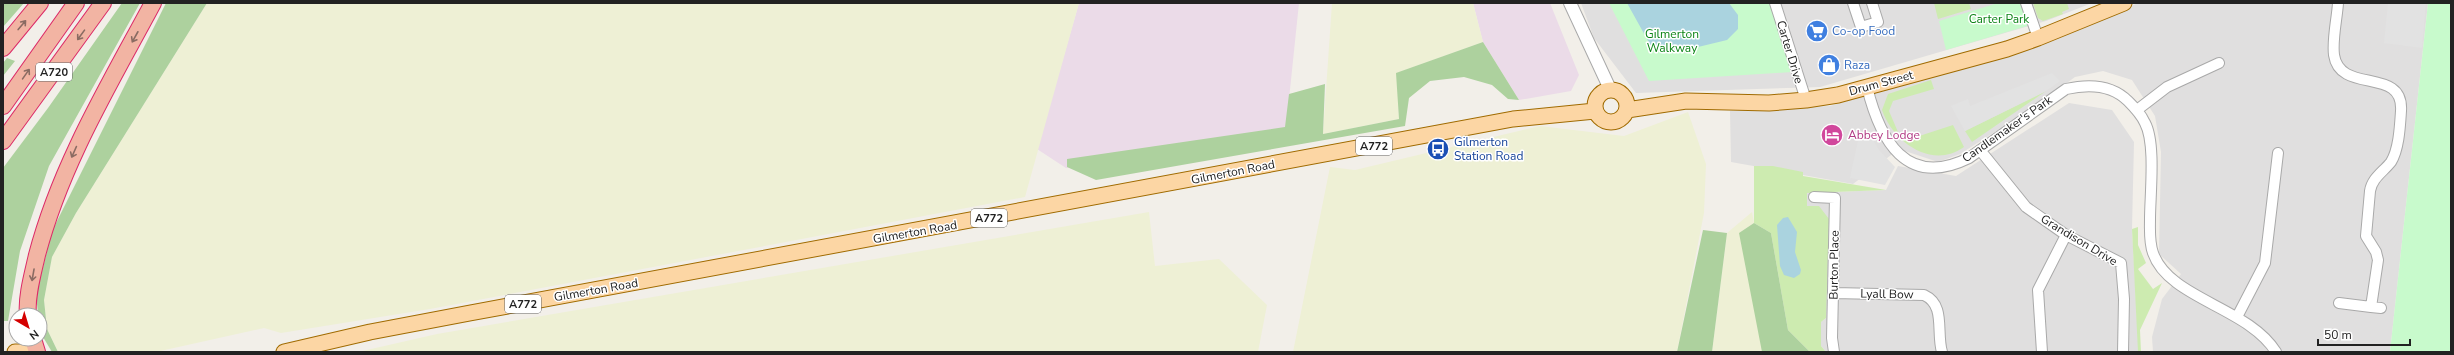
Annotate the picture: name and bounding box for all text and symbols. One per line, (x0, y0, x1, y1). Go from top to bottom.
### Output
park label: Carter Park (1969, 11, 2030, 27)
street label: Carter Drive (1773, 18, 1807, 86)
supermarket icon: Co-op Food (1804, 18, 1830, 44)
one-way arrow (17, 20, 26, 31)
place label: Co-op Food (1832, 23, 1895, 39)
park label: Gilmerton Walkway (1645, 26, 1699, 56)
one-way arrow (77, 29, 85, 40)
one-way arrow (130, 31, 138, 43)
shop icon: Raza (1816, 52, 1842, 78)
place label: Raza (1844, 57, 1870, 73)
road number: A720 (36, 63, 72, 81)
street label: Drum Street (1847, 67, 1916, 99)
one-way arrow (22, 69, 30, 80)
street label: Candlemaker's Park (1959, 91, 2056, 166)
hotel icon: Abbey Lodge (1819, 122, 1845, 148)
place label: Abbey Lodge (1848, 127, 1920, 143)
place label: Gilmerton Station Road (1454, 134, 1523, 164)
bus stop icon: Gilmerton Station Road (1425, 136, 1451, 162)
road number: A772 (1356, 137, 1392, 155)
one-way arrow (70, 146, 77, 158)
street label: Gilmerton Road (1190, 156, 1276, 188)
road number: A772 (971, 209, 1007, 227)
street label: Grandison Drive (2038, 211, 2120, 269)
street label: Gilmerton Road (872, 217, 958, 247)
street label: Burton Place (1825, 230, 1843, 300)
one-way arrow (29, 268, 37, 281)
street label: Gilmerton Road (553, 275, 639, 305)
street label: Lyall Bow (1860, 286, 1914, 302)
road number: A772 (505, 295, 541, 313)
north arrow (8, 307, 48, 347)
scale bar (2318, 321, 2410, 347)
text: N (26, 326, 42, 343)
text: 50 m (2324, 327, 2352, 343)

